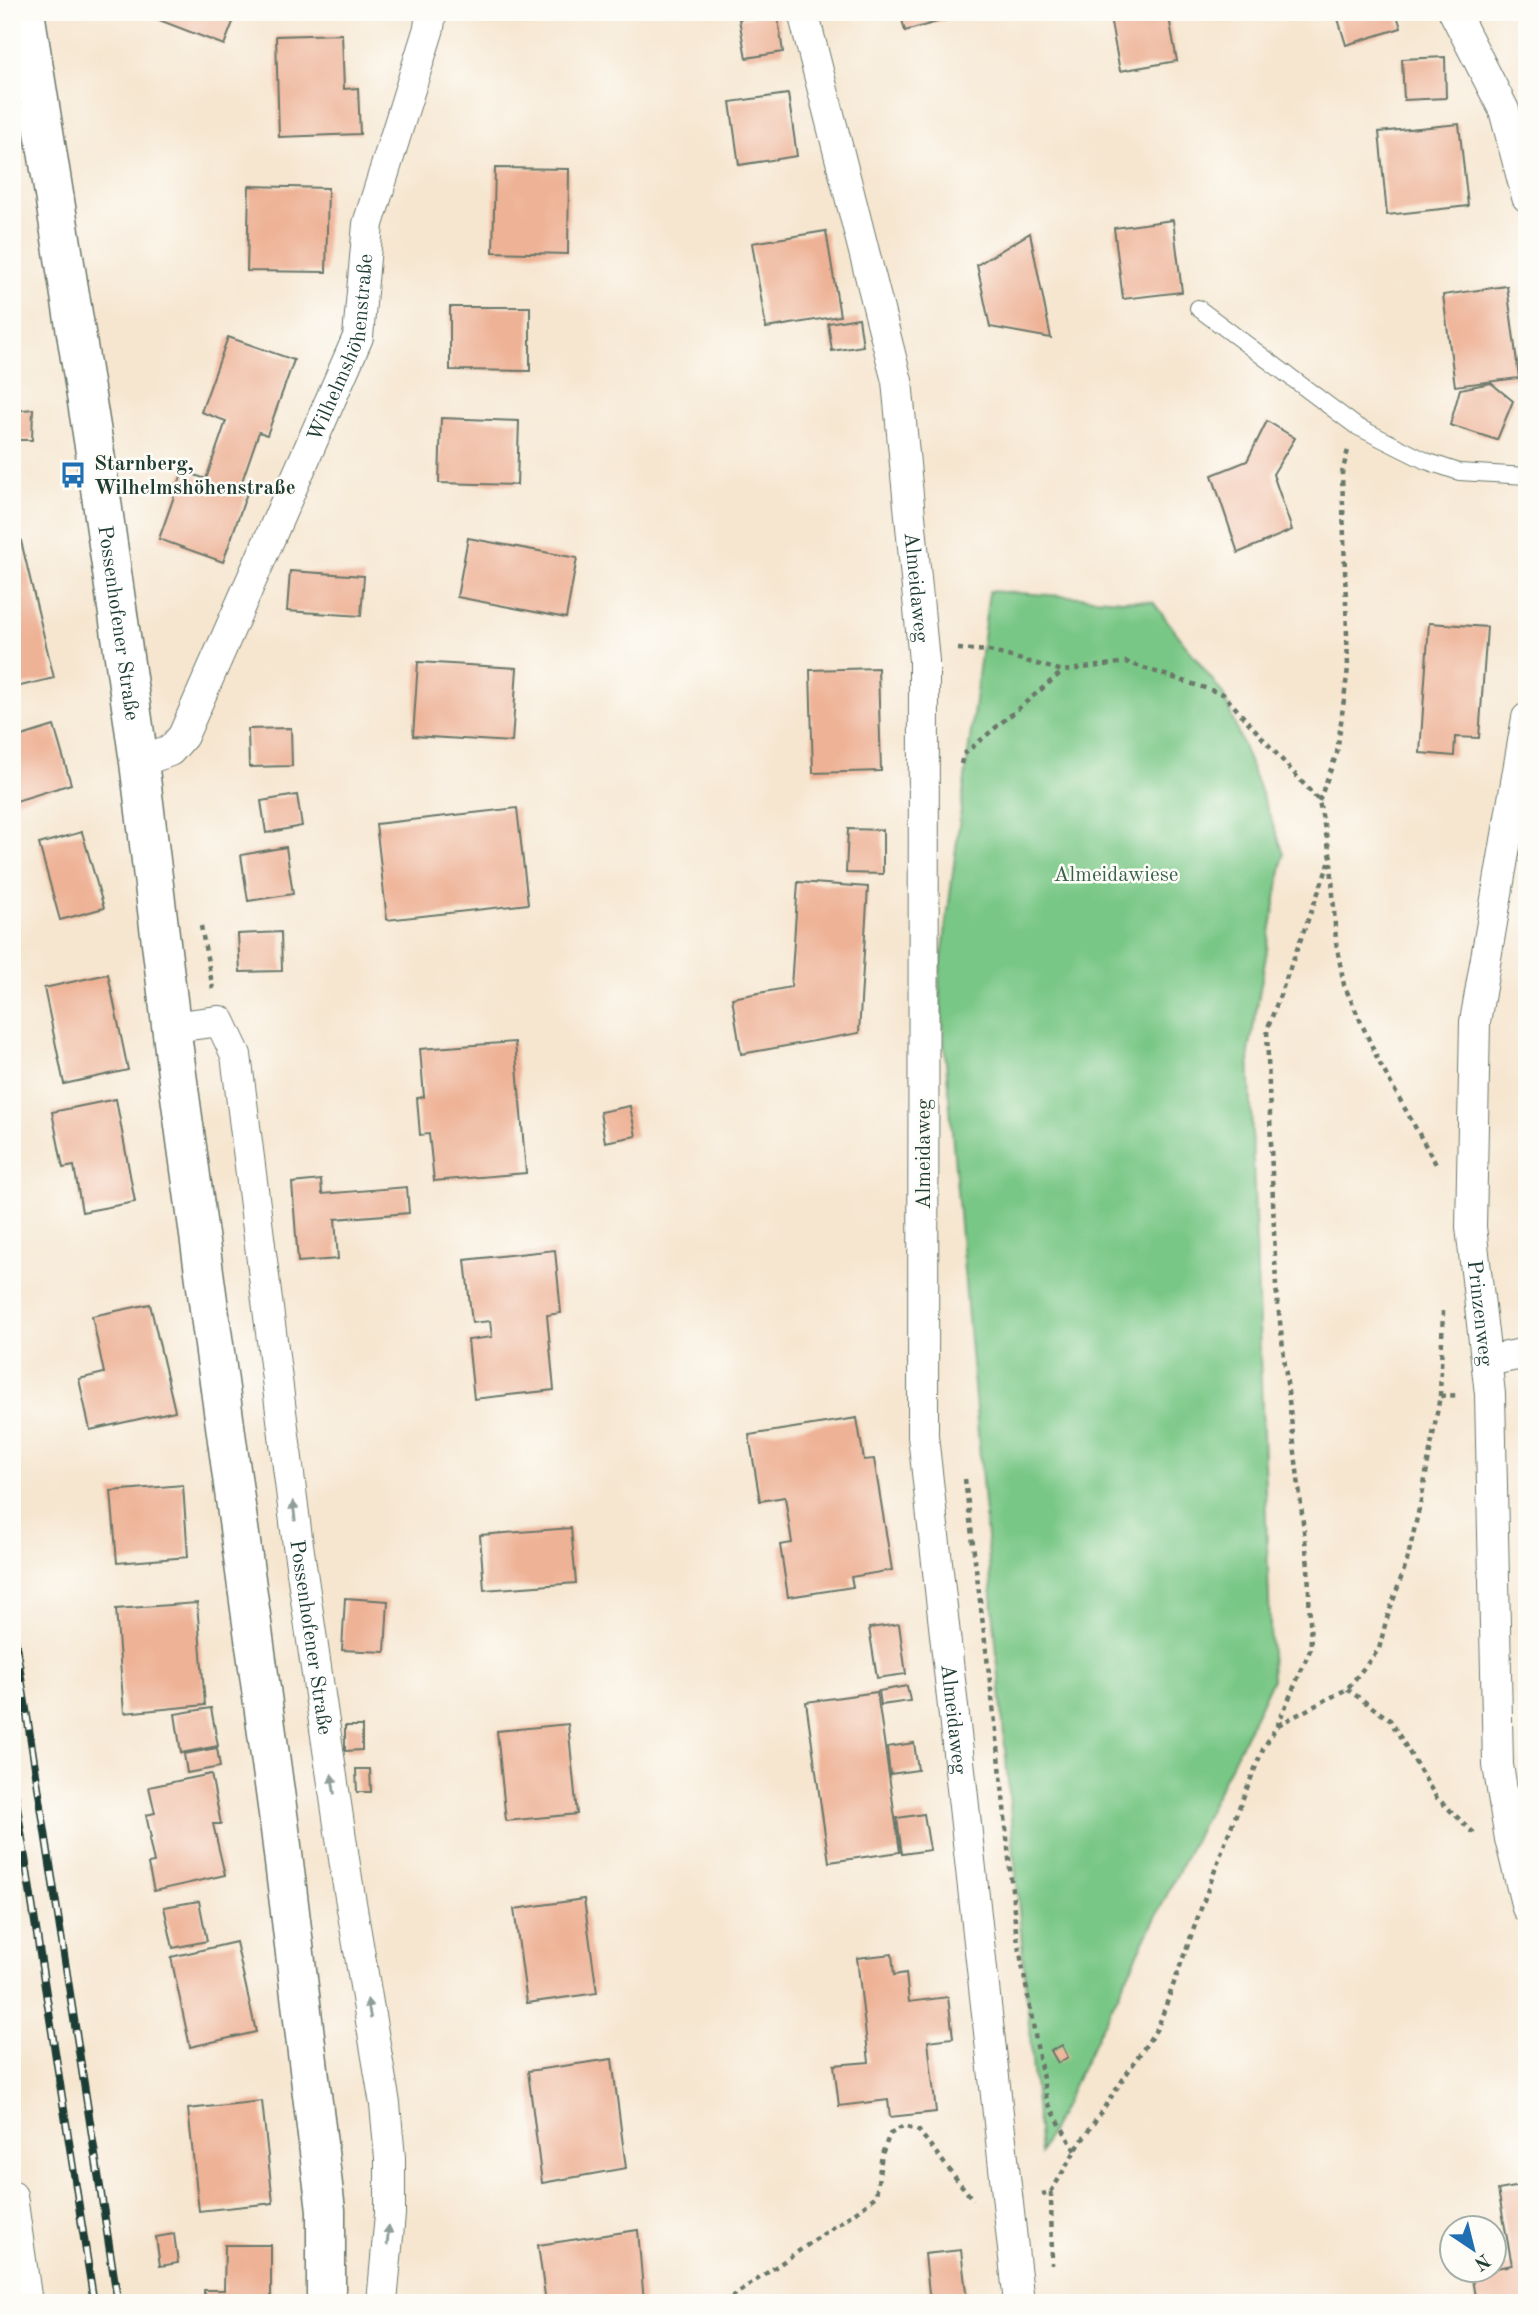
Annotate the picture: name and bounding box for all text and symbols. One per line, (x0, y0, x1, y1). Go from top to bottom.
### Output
street label: Wilhelmshöhenstraße (305, 253, 377, 445)
place label: Starnberg, Wilhelmshöhenstraße (94, 454, 296, 499)
bus stop icon: Starnberg, Wilhelmshöhenstraße (58, 460, 88, 490)
street label: Possenhofener Straße (93, 524, 142, 722)
street label: Almeidaweg (900, 531, 931, 644)
park label: Almeidawiese (1054, 865, 1178, 886)
street label: Almeidaweg (914, 1098, 935, 1209)
street label: Prinzenweg (1463, 1259, 1496, 1368)
one-way arrow (288, 1499, 299, 1521)
street label: Possenhofener Straße (285, 1538, 335, 1736)
street label: Almeidaweg (936, 1663, 969, 1776)
one-way arrow (328, 1773, 339, 1795)
one-way arrow (363, 1998, 374, 2020)
north arrow (1438, 2214, 1508, 2284)
one-way arrow (383, 2224, 394, 2246)
text: N (1470, 2249, 1493, 2273)

